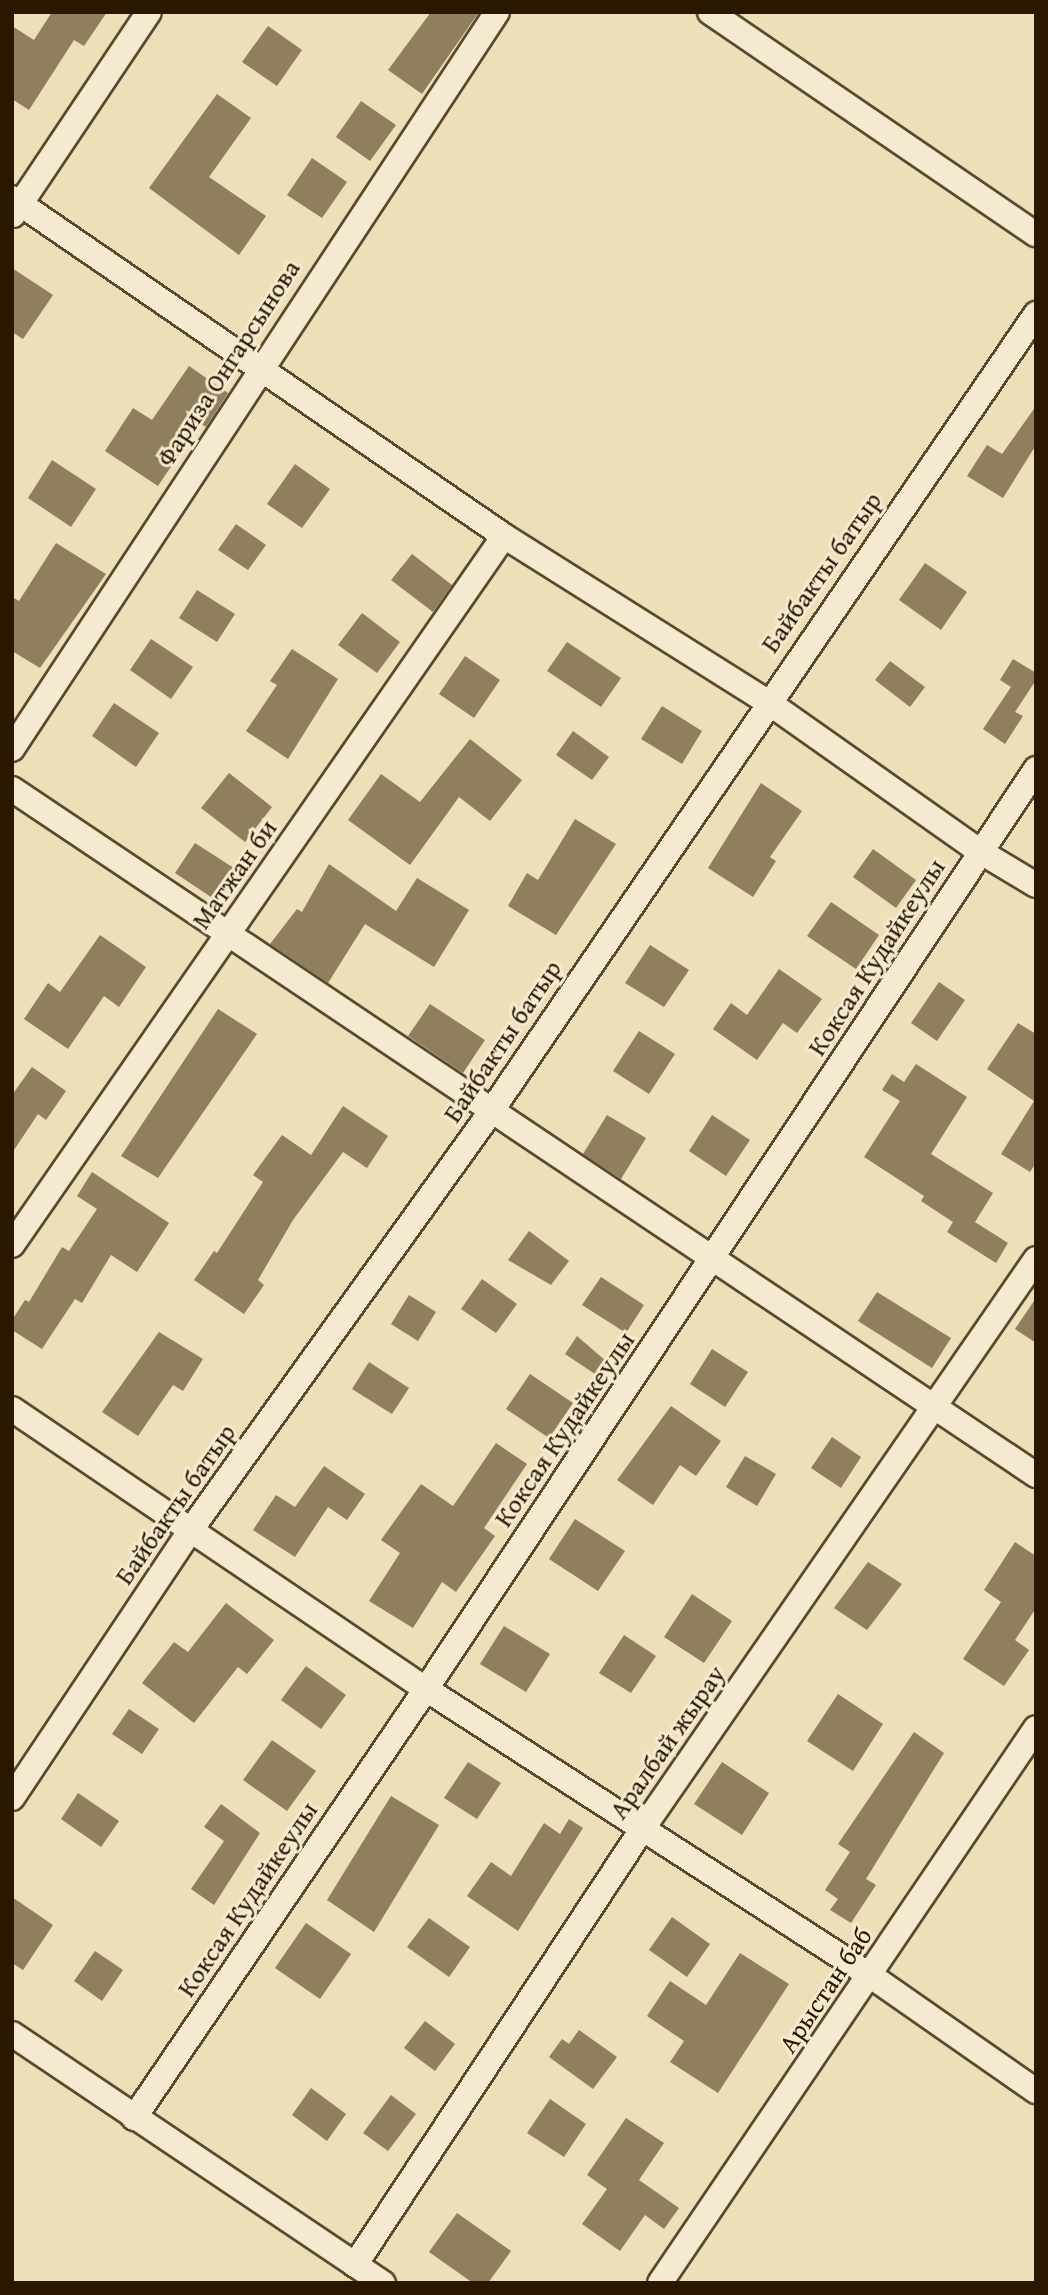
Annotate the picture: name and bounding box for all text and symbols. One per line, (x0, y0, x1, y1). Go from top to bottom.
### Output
street label: Фариза Онгарсынова (150, 254, 306, 472)
street label: Байбакты батыр (754, 486, 888, 658)
street label: Матжан би (185, 813, 283, 935)
street label: Коксая Кудайкеулы (801, 853, 951, 1061)
street label: Байбакты батыр (436, 954, 568, 1128)
street label: Коксая Кудайкеулы (487, 1326, 641, 1532)
street label: Байбакты батыр (108, 1418, 242, 1590)
street label: Аралбай жырау (603, 1659, 731, 1825)
street label: Коксая Кудайкеулы (170, 1796, 324, 2002)
street label: Арыстан баб (772, 1921, 878, 2059)

